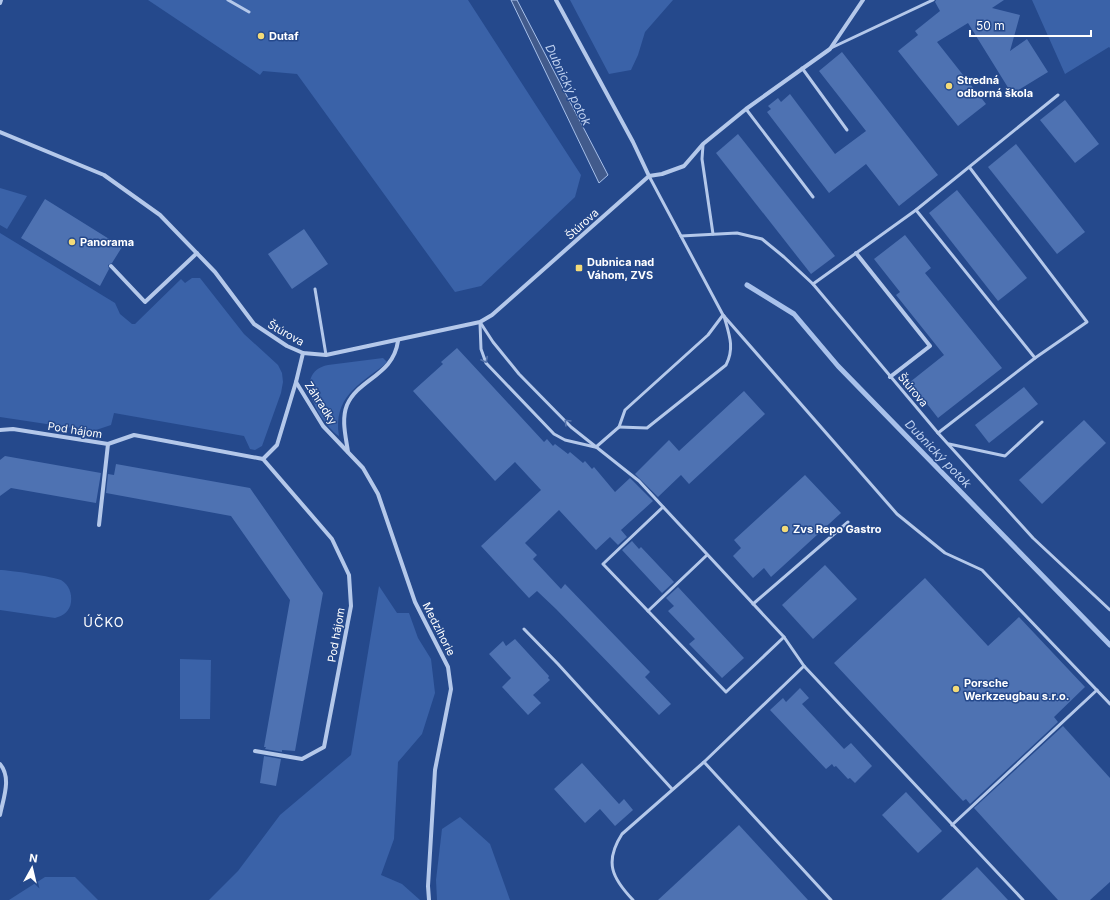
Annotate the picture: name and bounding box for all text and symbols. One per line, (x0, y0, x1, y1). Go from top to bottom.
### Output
scale bar (970, 12, 1091, 38)
text: 50 m (976, 18, 1005, 33)
place label: Dutaf (269, 29, 299, 43)
marker: Dutaf (256, 31, 266, 41)
water label: Dubnický potok (542, 42, 595, 128)
place label: Stredná odborná škola (957, 73, 1033, 100)
marker: Stredná odborná škola (944, 81, 954, 91)
street label: Štúrova (563, 205, 601, 243)
place label: Panorama (80, 235, 134, 249)
marker: Panorama (67, 237, 77, 247)
place label: Dubnica nad Váhom, ZVS (587, 255, 654, 282)
marker: Dubnica nad Váhom, ZVS (574, 263, 584, 273)
street label: Štúrova (265, 317, 307, 349)
one-way arrow (480, 356, 488, 363)
street label: Štúrova (895, 370, 931, 410)
street label: Záhradky (302, 379, 340, 427)
water label: Dubnický potok (902, 416, 975, 491)
street label: Pod hájom (47, 419, 103, 441)
one-way arrow (564, 419, 572, 427)
place label: Zvs Repo Gastro (793, 522, 882, 536)
marker: Zvs Repo Gastro (780, 524, 790, 534)
street label: Medzihorie (420, 600, 458, 658)
street label: Pod hájom (324, 607, 348, 663)
district label: ÚČKO (83, 614, 125, 630)
place label: Porsche Werkzeugbau s.r.o. (964, 676, 1069, 703)
marker: Porsche Werkzeugbau s.r.o. (951, 684, 961, 694)
north arrow (12, 848, 52, 888)
text: N (28, 851, 39, 866)

